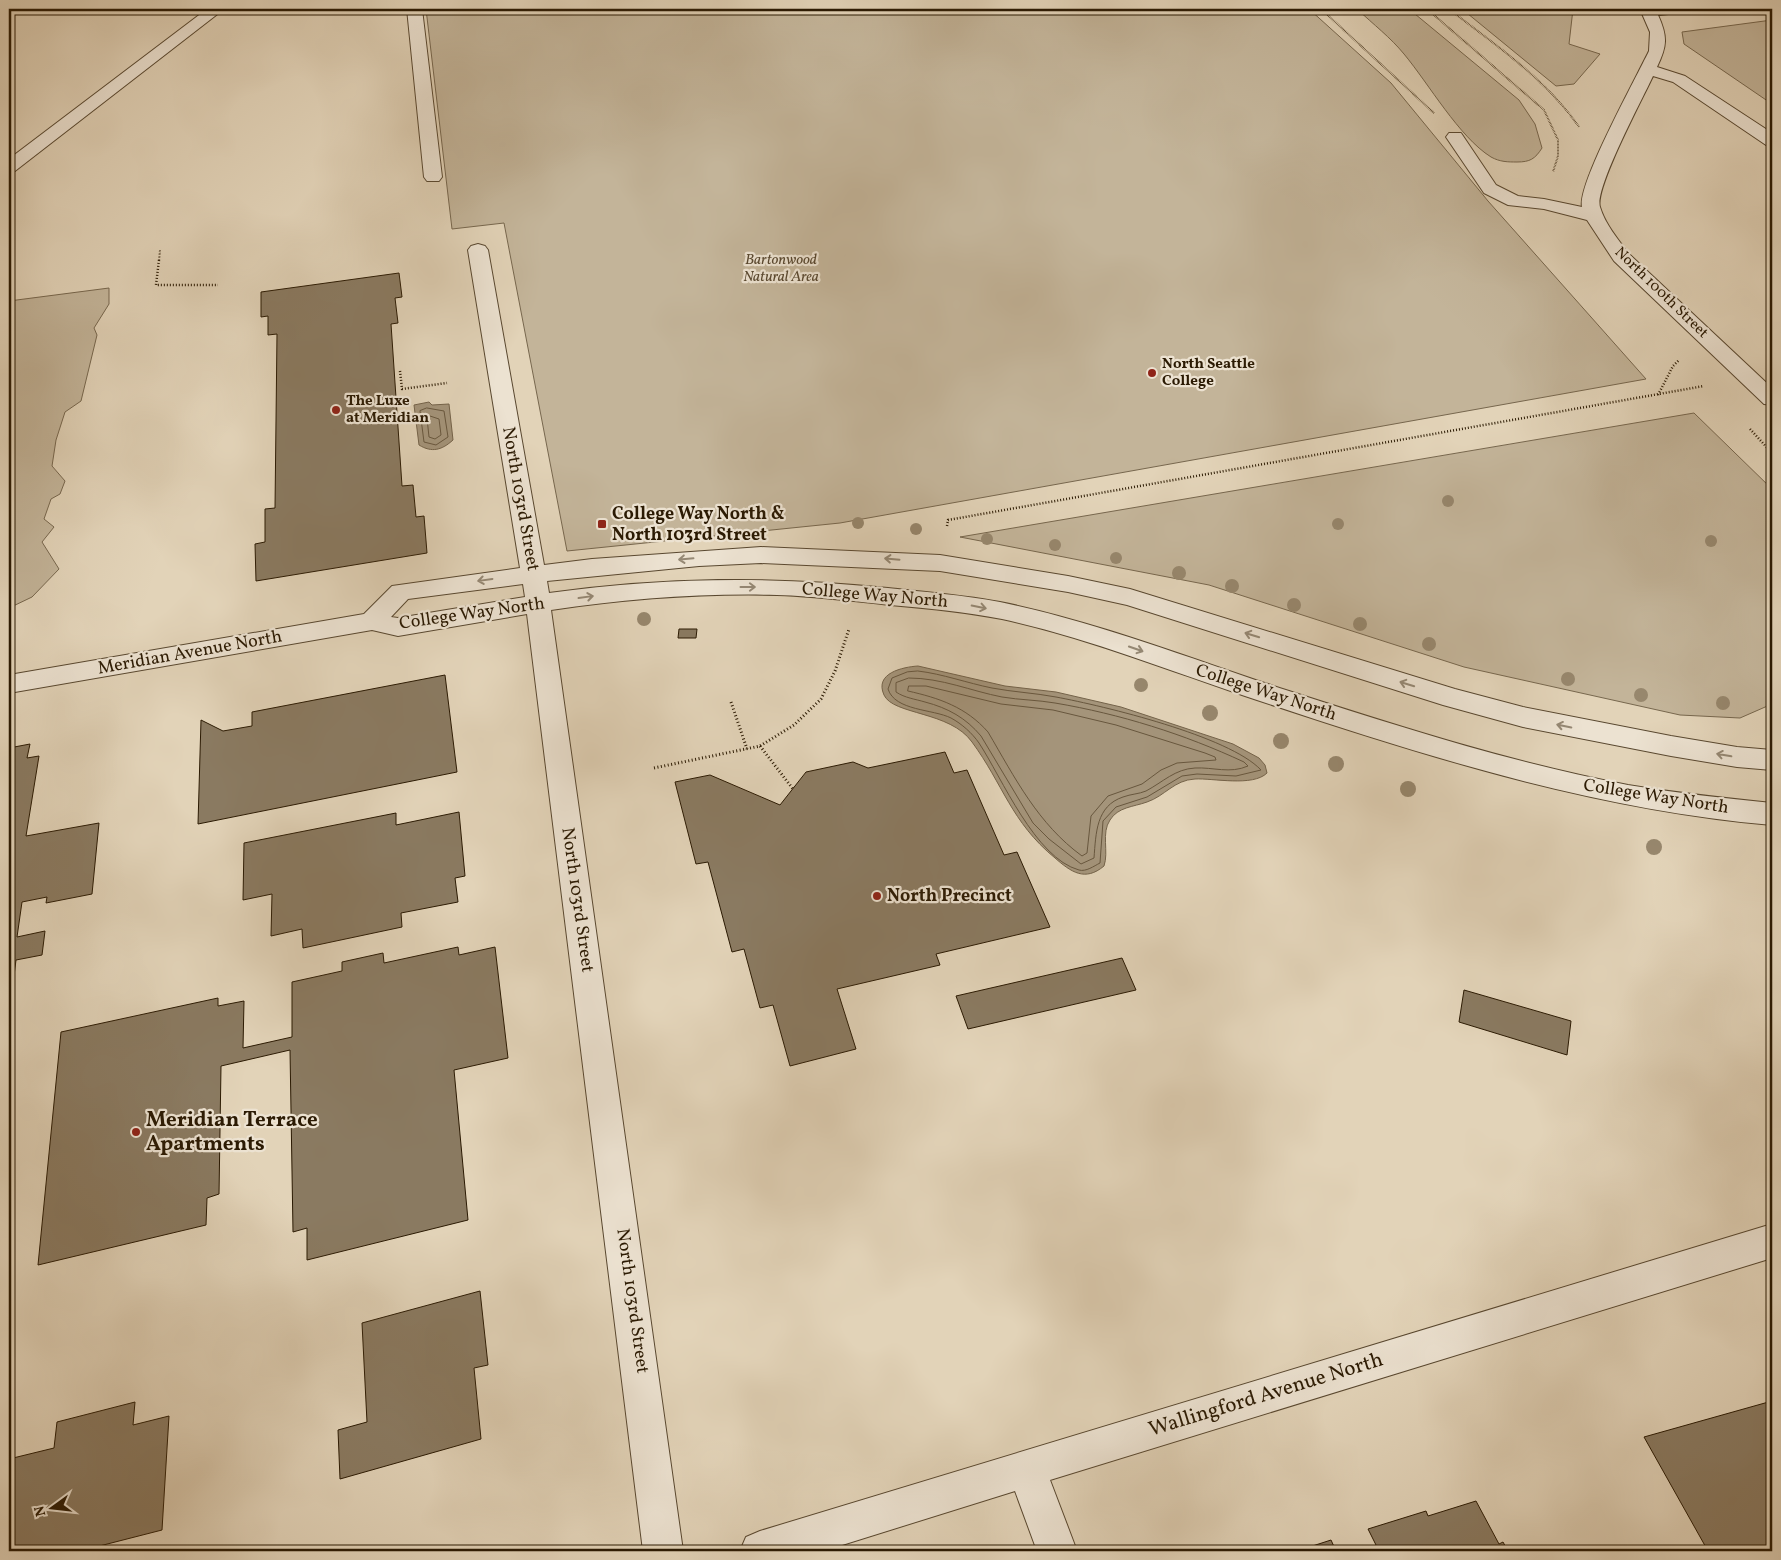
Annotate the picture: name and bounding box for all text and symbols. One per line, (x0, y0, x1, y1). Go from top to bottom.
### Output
street label: North 100th Street (1609, 243, 1713, 343)
park label: Bartonwood Natural Area (743, 250, 819, 288)
place label: North Seattle College (1162, 354, 1255, 392)
marker: North Seattle College (1146, 367, 1158, 379)
place label: The Luxe at Meridian (346, 391, 429, 429)
marker: The Luxe at Meridian (330, 404, 342, 416)
street label: North 103rd Street (495, 425, 545, 573)
place label: College Way North & North 103rd Street (612, 502, 785, 548)
marker: College Way North & North 103rd Street (596, 518, 608, 530)
one-way arrow (678, 554, 694, 563)
one-way arrow (884, 555, 900, 564)
one-way arrow (477, 575, 493, 585)
street label: College Way North (801, 577, 949, 615)
one-way arrow (739, 582, 755, 592)
street label: College Way North (398, 591, 547, 637)
one-way arrow (577, 592, 593, 602)
one-way arrow (971, 602, 987, 612)
street label: Meridian Avenue North (96, 624, 284, 682)
one-way arrow (1244, 630, 1260, 640)
one-way arrow (1128, 645, 1143, 654)
street label: College Way North (1192, 658, 1340, 728)
one-way arrow (1399, 678, 1415, 688)
one-way arrow (1556, 721, 1572, 730)
one-way arrow (1716, 750, 1732, 760)
street label: College Way North (1582, 773, 1731, 821)
street label: North 103rd Street (554, 826, 600, 974)
place label: North Precinct (887, 884, 1012, 909)
marker: North Precinct (871, 890, 883, 902)
place label: Meridian Terrace Apartments (146, 1106, 318, 1159)
marker: Meridian Terrace Apartments (130, 1126, 142, 1138)
street label: North 103rd Street (609, 1227, 655, 1375)
street label: Wallingford Avenue North (1145, 1346, 1387, 1444)
north arrow (28, 1482, 78, 1532)
text: N (30, 1504, 51, 1518)

